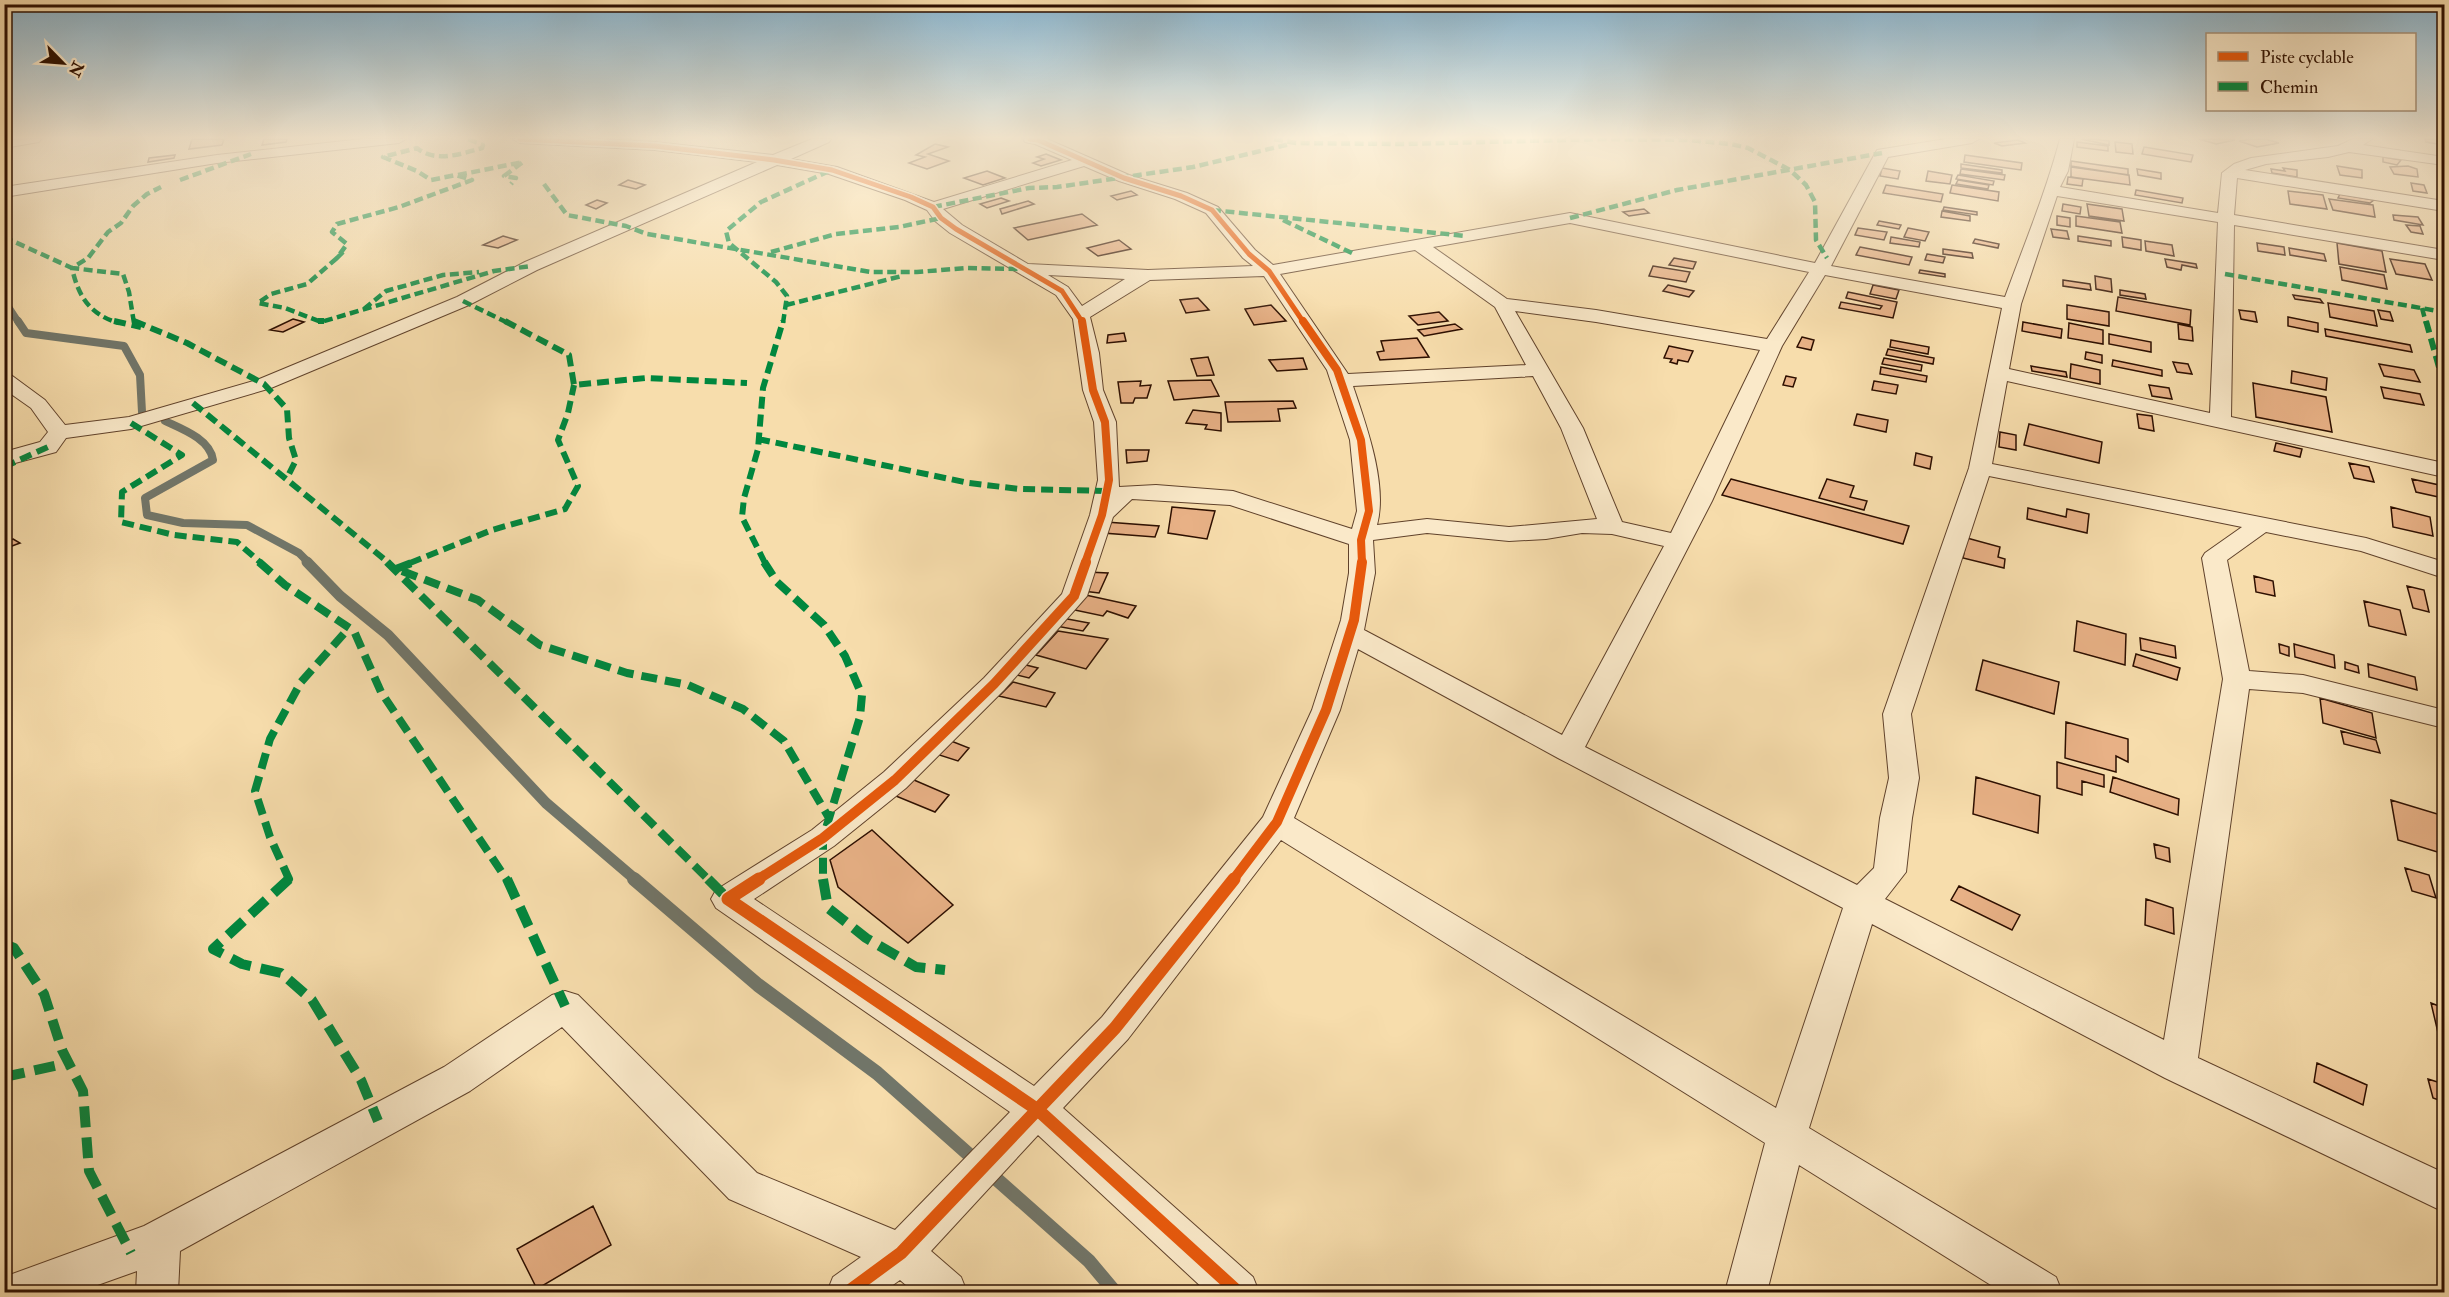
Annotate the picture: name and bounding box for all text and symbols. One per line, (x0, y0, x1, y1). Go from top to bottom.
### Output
north arrow (33, 33, 93, 93)
legend (2206, 33, 2416, 111)
text: Piste cyclable (2260, 46, 2354, 69)
text: N (63, 57, 88, 80)
text: Chemin (2260, 76, 2318, 99)

